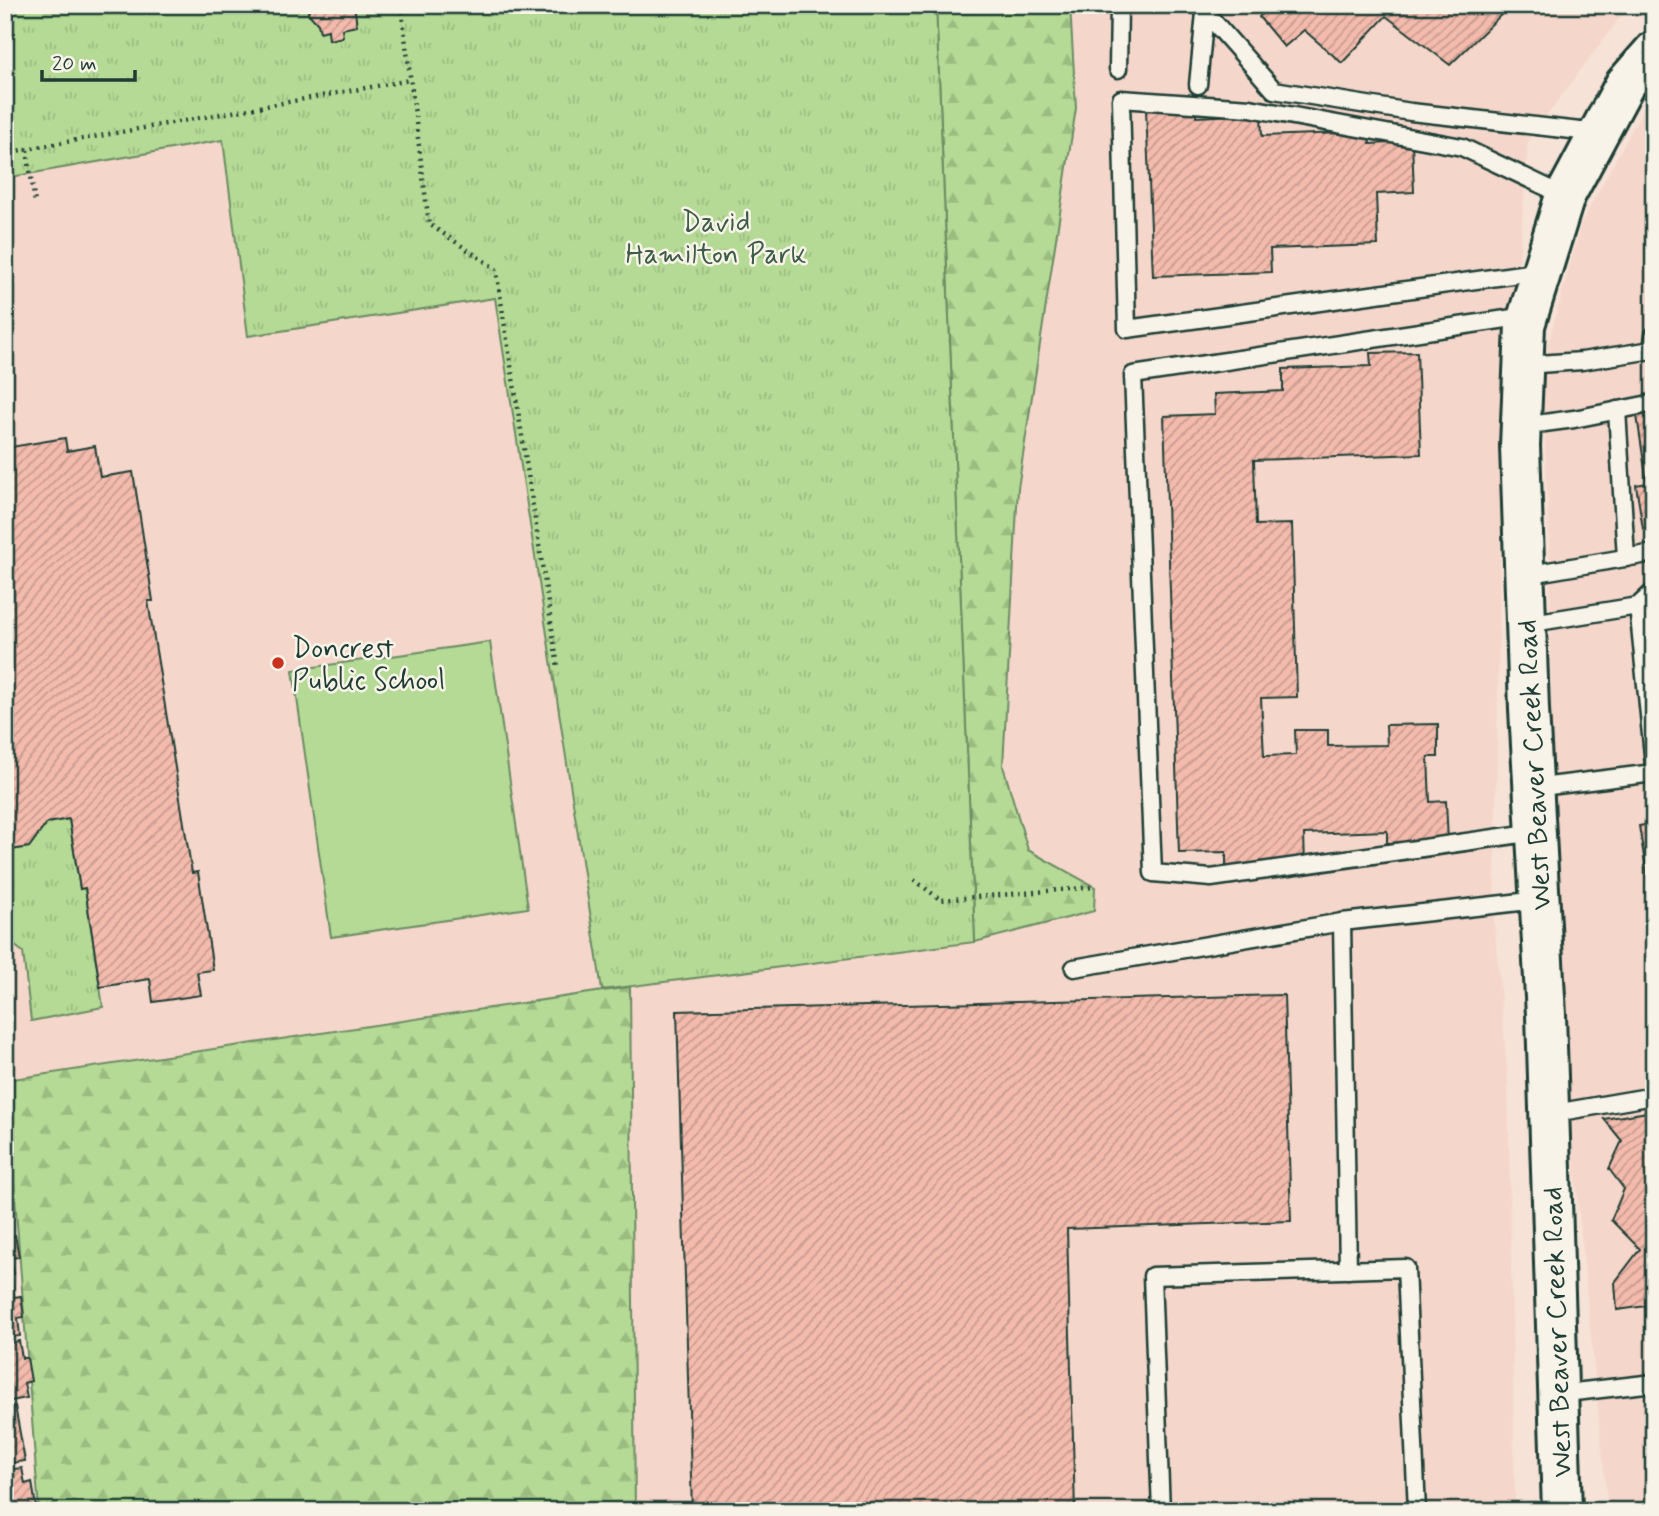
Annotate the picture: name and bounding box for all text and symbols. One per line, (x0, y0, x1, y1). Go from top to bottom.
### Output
scale bar (42, 38, 135, 82)
text: 20 m (52, 50, 97, 78)
park label: David Hamilton Park (625, 205, 807, 274)
street label: West Beaver Creek Road (1509, 619, 1562, 911)
place label: Doncrest Public School (292, 631, 445, 700)
marker: Doncrest Public School (270, 655, 286, 671)
street label: West Beaver Creek Road (1535, 1186, 1582, 1478)

